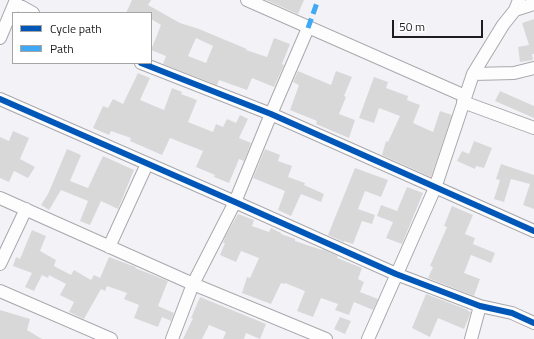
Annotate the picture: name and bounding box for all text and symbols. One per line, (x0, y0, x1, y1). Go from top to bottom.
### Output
legend (12, 12, 152, 64)
scale bar (394, 12, 485, 38)
text: 50 m (399, 17, 425, 36)
text: Cycle path (50, 19, 102, 38)
text: Path (50, 39, 74, 58)

